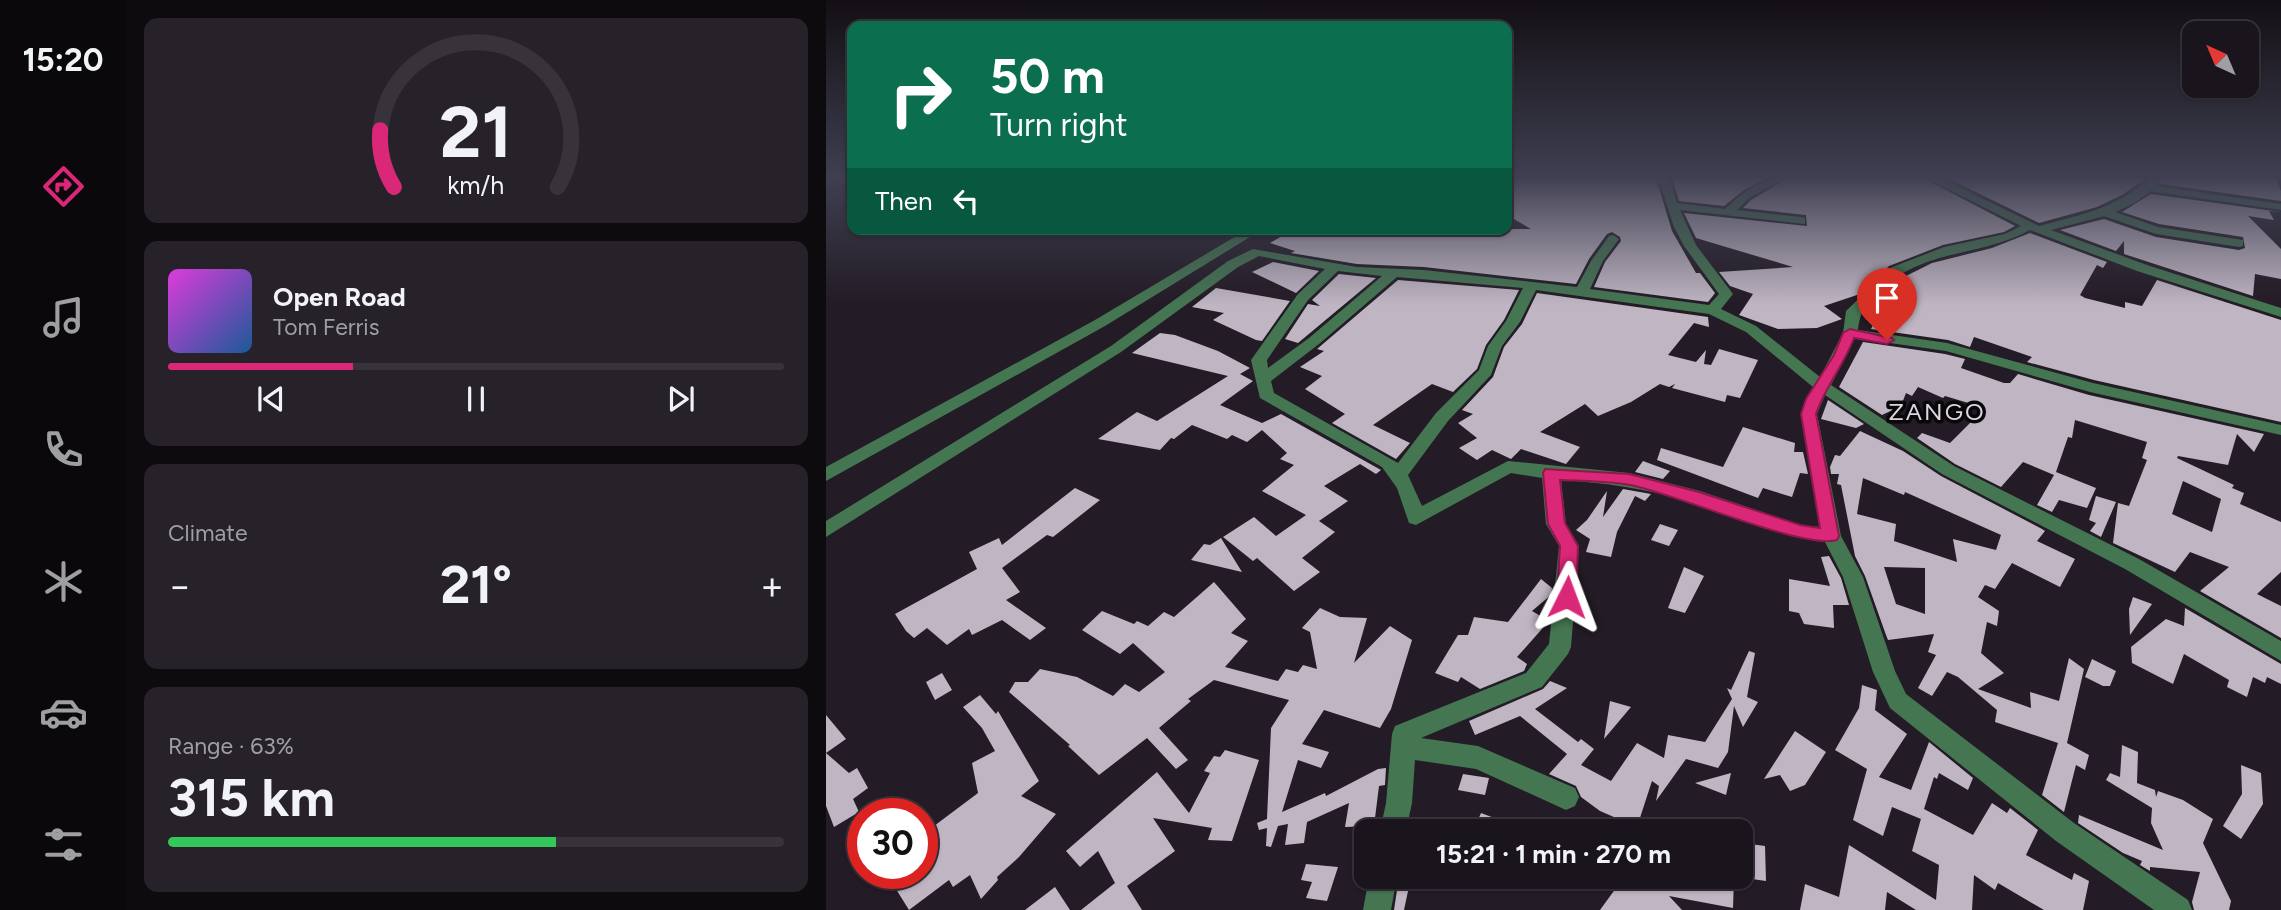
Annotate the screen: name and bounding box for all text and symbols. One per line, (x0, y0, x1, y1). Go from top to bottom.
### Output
north arrow (2182, 21, 2259, 98)
map controls (2182, 21, 2259, 98)
text: 15:20 (23, 41, 104, 79)
text: 50 m (990, 46, 1105, 105)
icon: right (875, 49, 966, 140)
text: 21 (440, 88, 512, 175)
text: Turn right (990, 106, 1128, 144)
icon: directions (39, 162, 88, 211)
text: km/h (447, 169, 505, 199)
icon: left (947, 182, 985, 220)
text: Then (875, 185, 933, 217)
pin (1857, 268, 1917, 340)
icon: arrive (1868, 279, 1906, 317)
text: Open Road (273, 281, 406, 313)
icon: music (39, 293, 88, 342)
text: Tom Ferris (273, 313, 379, 341)
icon: previous (252, 380, 290, 418)
icon: pause (457, 380, 495, 418)
icon: next (662, 380, 700, 418)
district label: ZANGO (1888, 397, 1986, 426)
icon: phone (39, 425, 88, 474)
text: Climate (168, 519, 247, 547)
text: 21° (440, 554, 512, 616)
icon: climate (39, 557, 88, 606)
position arrow (1530, 560, 1604, 634)
text: − (168, 563, 192, 609)
text: + (760, 563, 784, 609)
icon: car (39, 688, 88, 737)
text: Range · 63% (168, 732, 294, 760)
text: 315 km (168, 767, 335, 829)
speed limit sign: 30 (847, 798, 938, 889)
icon: filters (39, 820, 88, 869)
text: 15:21 · 1 min · 270 m (1436, 838, 1671, 870)

